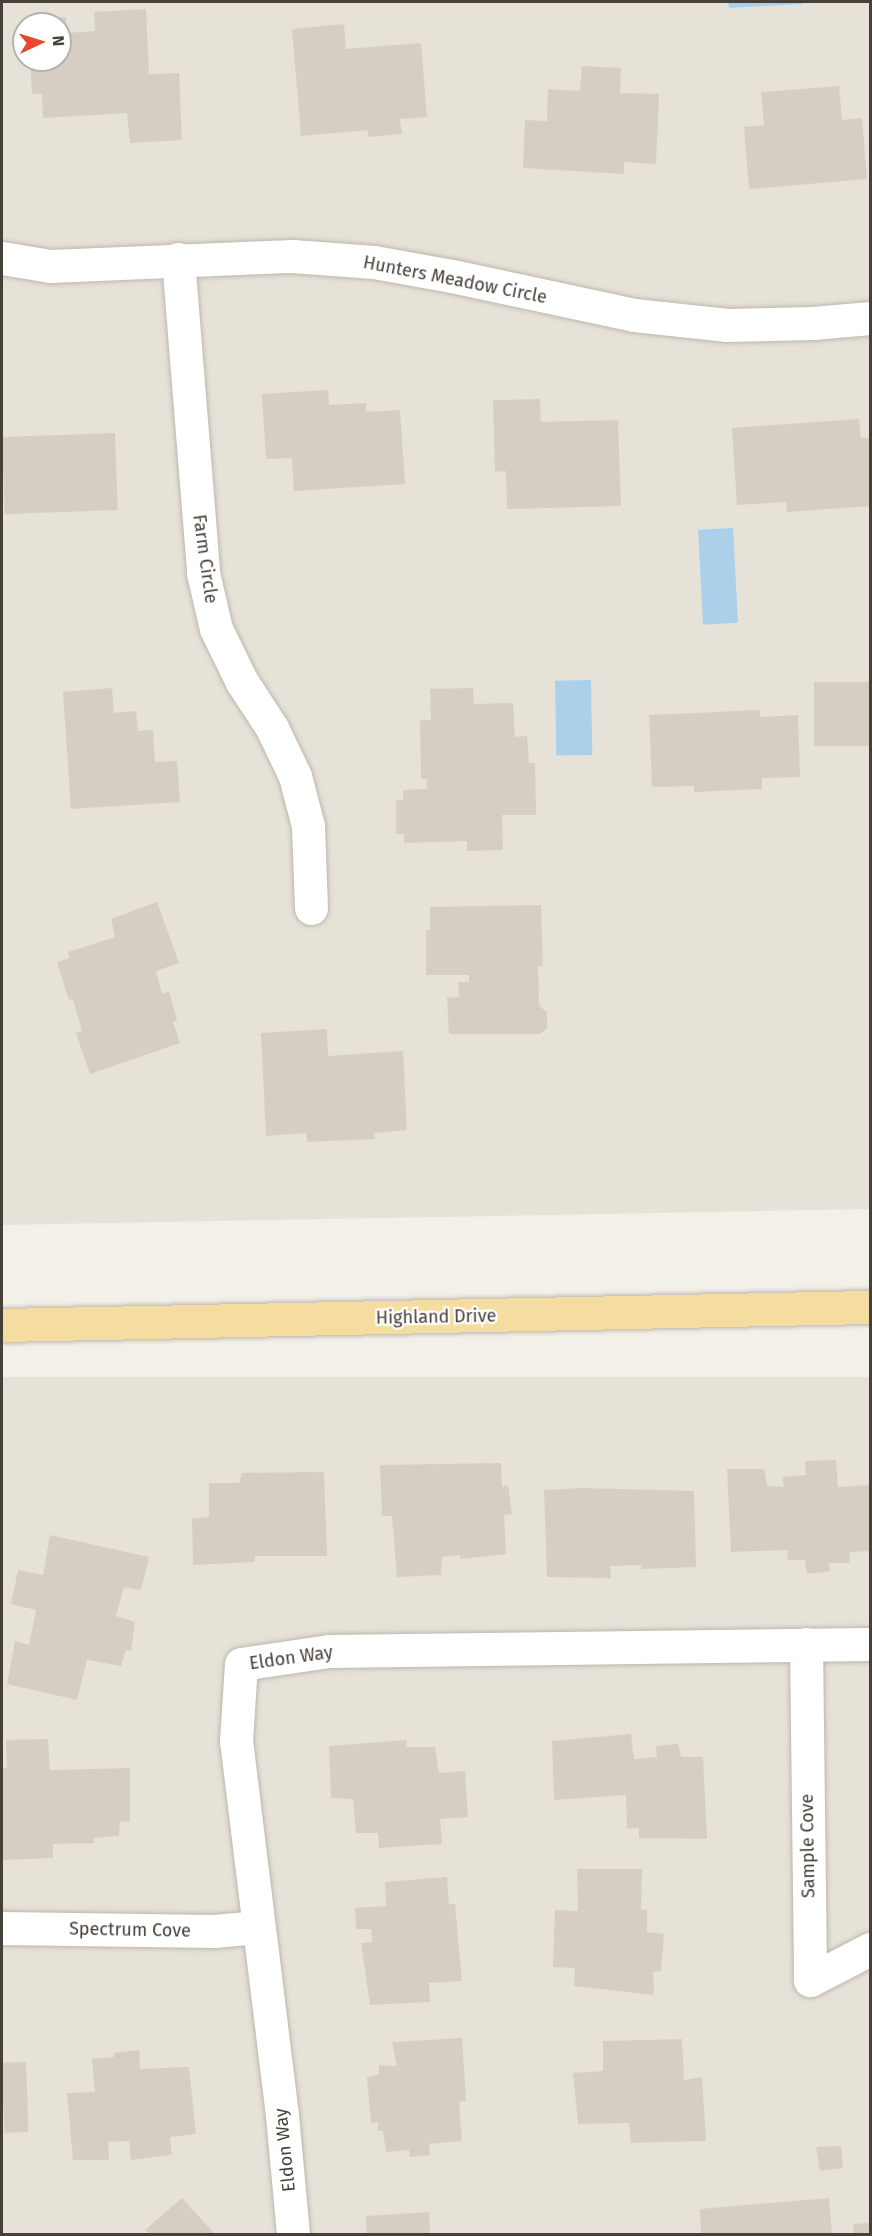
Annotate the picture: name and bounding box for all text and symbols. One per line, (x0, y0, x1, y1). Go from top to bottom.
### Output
north arrow (12, 12, 72, 72)
text: N (49, 35, 68, 47)
street label: Hunters Meadow Circle (361, 252, 549, 308)
street label: Farm Circle (188, 513, 222, 605)
street label: Highland Drive (376, 1305, 496, 1329)
street label: Eldon Way (248, 1641, 334, 1675)
street label: Sample Cove (796, 1794, 820, 1898)
street label: Spectrum Cove (69, 1918, 191, 1942)
street label: Eldon Way (270, 2107, 300, 2193)

